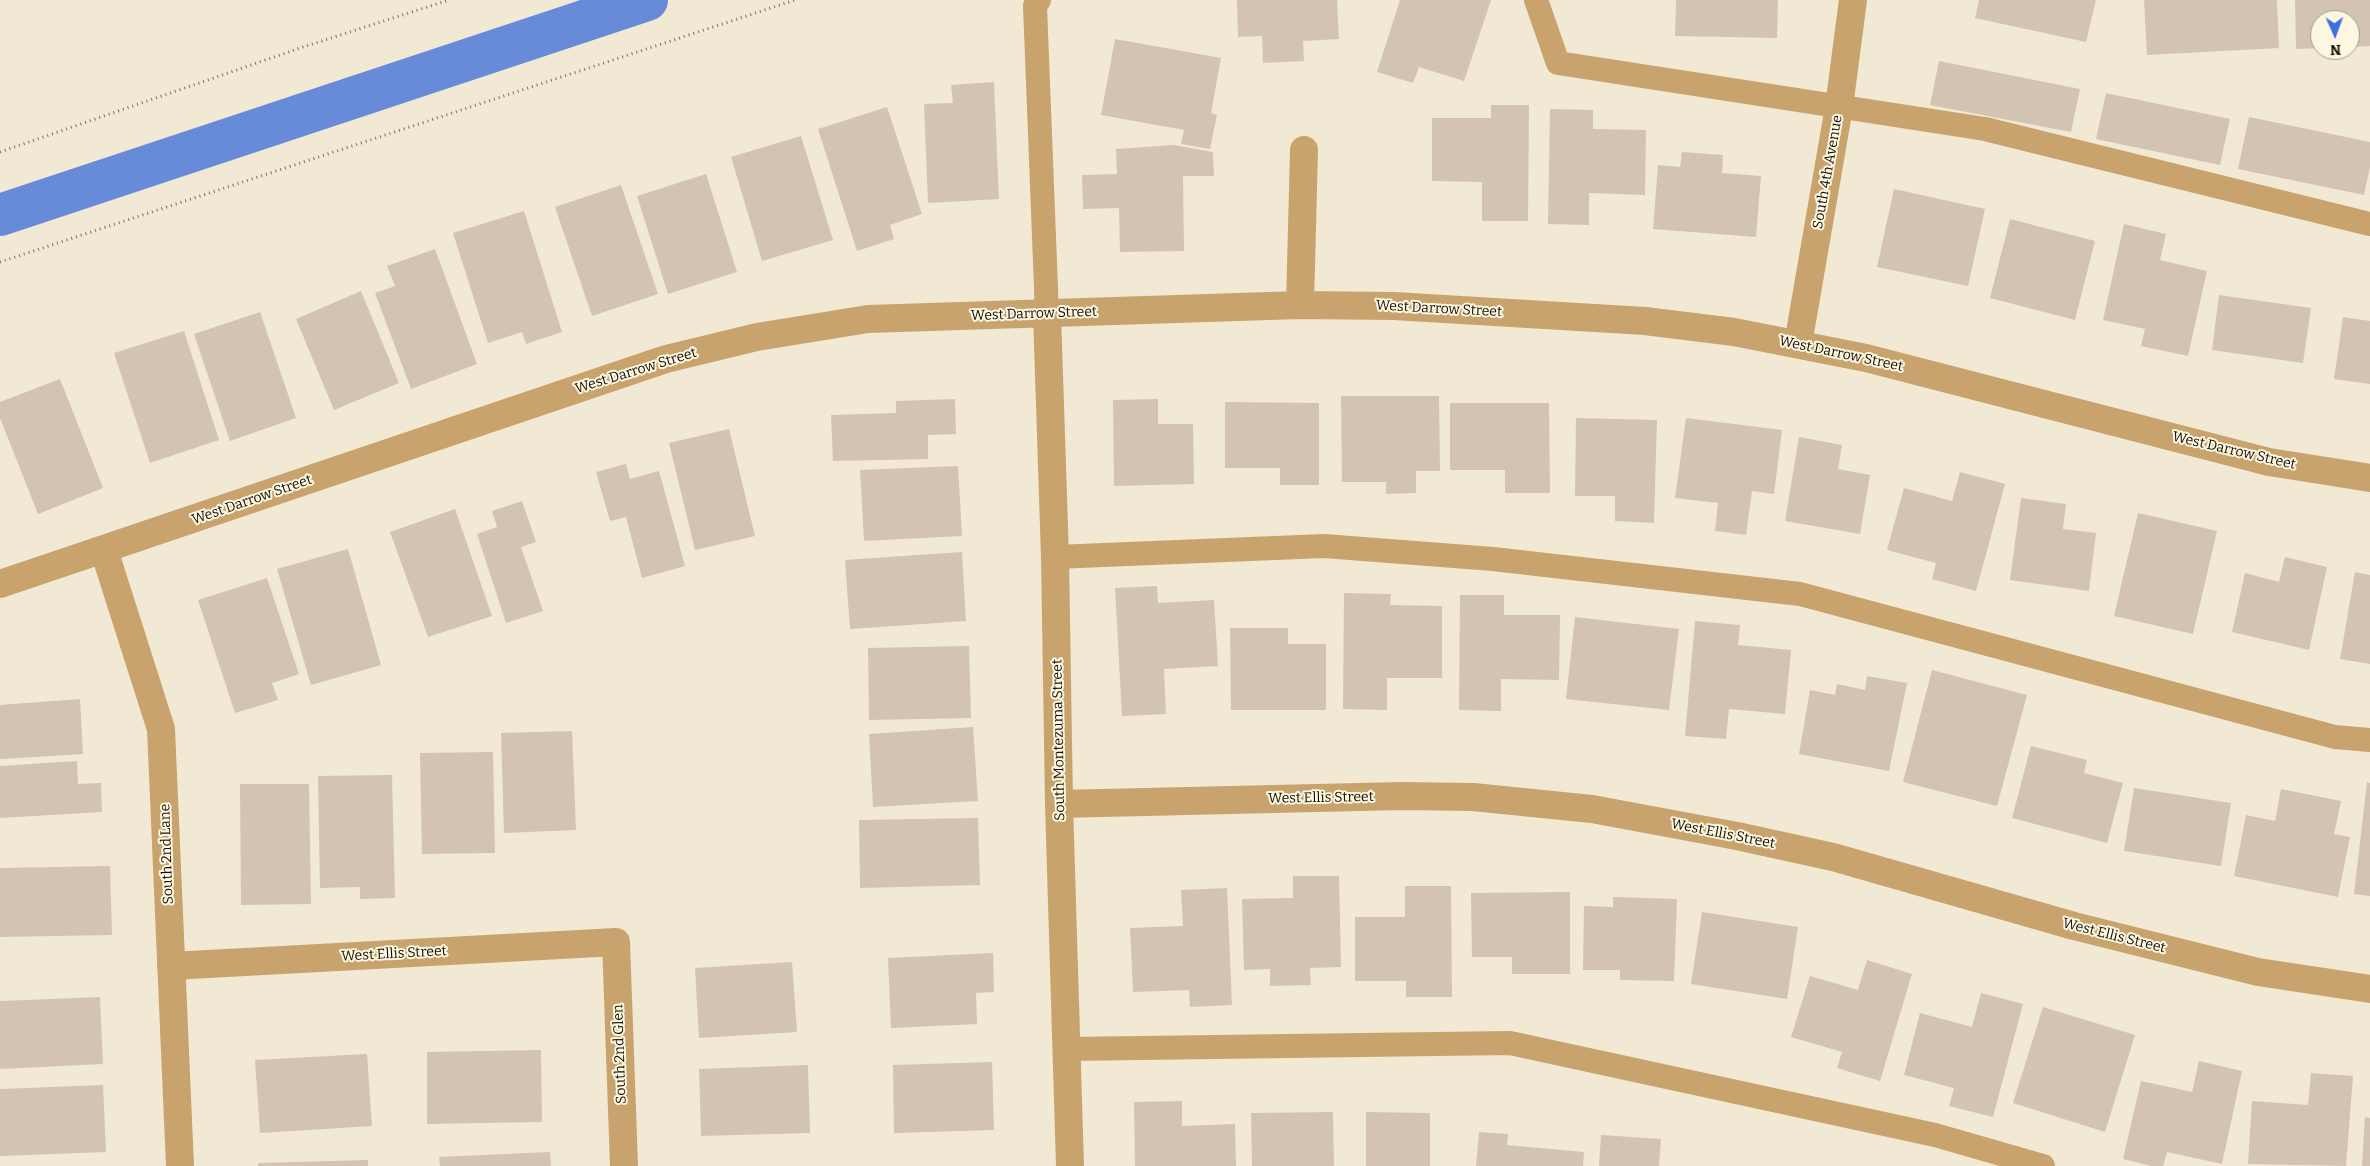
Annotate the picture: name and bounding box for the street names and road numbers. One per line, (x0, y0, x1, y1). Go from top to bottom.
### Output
street label: South 4th Avenue (1810, 114, 1846, 230)
street label: West Darrow Street (1376, 297, 1502, 321)
street label: West Darrow Street (971, 303, 1097, 325)
street label: West Darrow Street (1778, 333, 1904, 375)
street label: West Darrow Street (573, 345, 699, 397)
street label: West Darrow Street (2171, 429, 2297, 473)
street label: West Darrow Street (190, 472, 314, 528)
street label: South Montezuma Street (1049, 659, 1069, 821)
street label: West Ellis Street (1268, 789, 1374, 807)
street label: South 2nd Lane (157, 803, 177, 905)
street label: West Ellis Street (1670, 816, 1776, 852)
street label: West Ellis Street (2061, 915, 2167, 957)
street label: West Ellis Street (341, 943, 447, 965)
street label: South 2nd Glen (610, 1004, 630, 1104)

